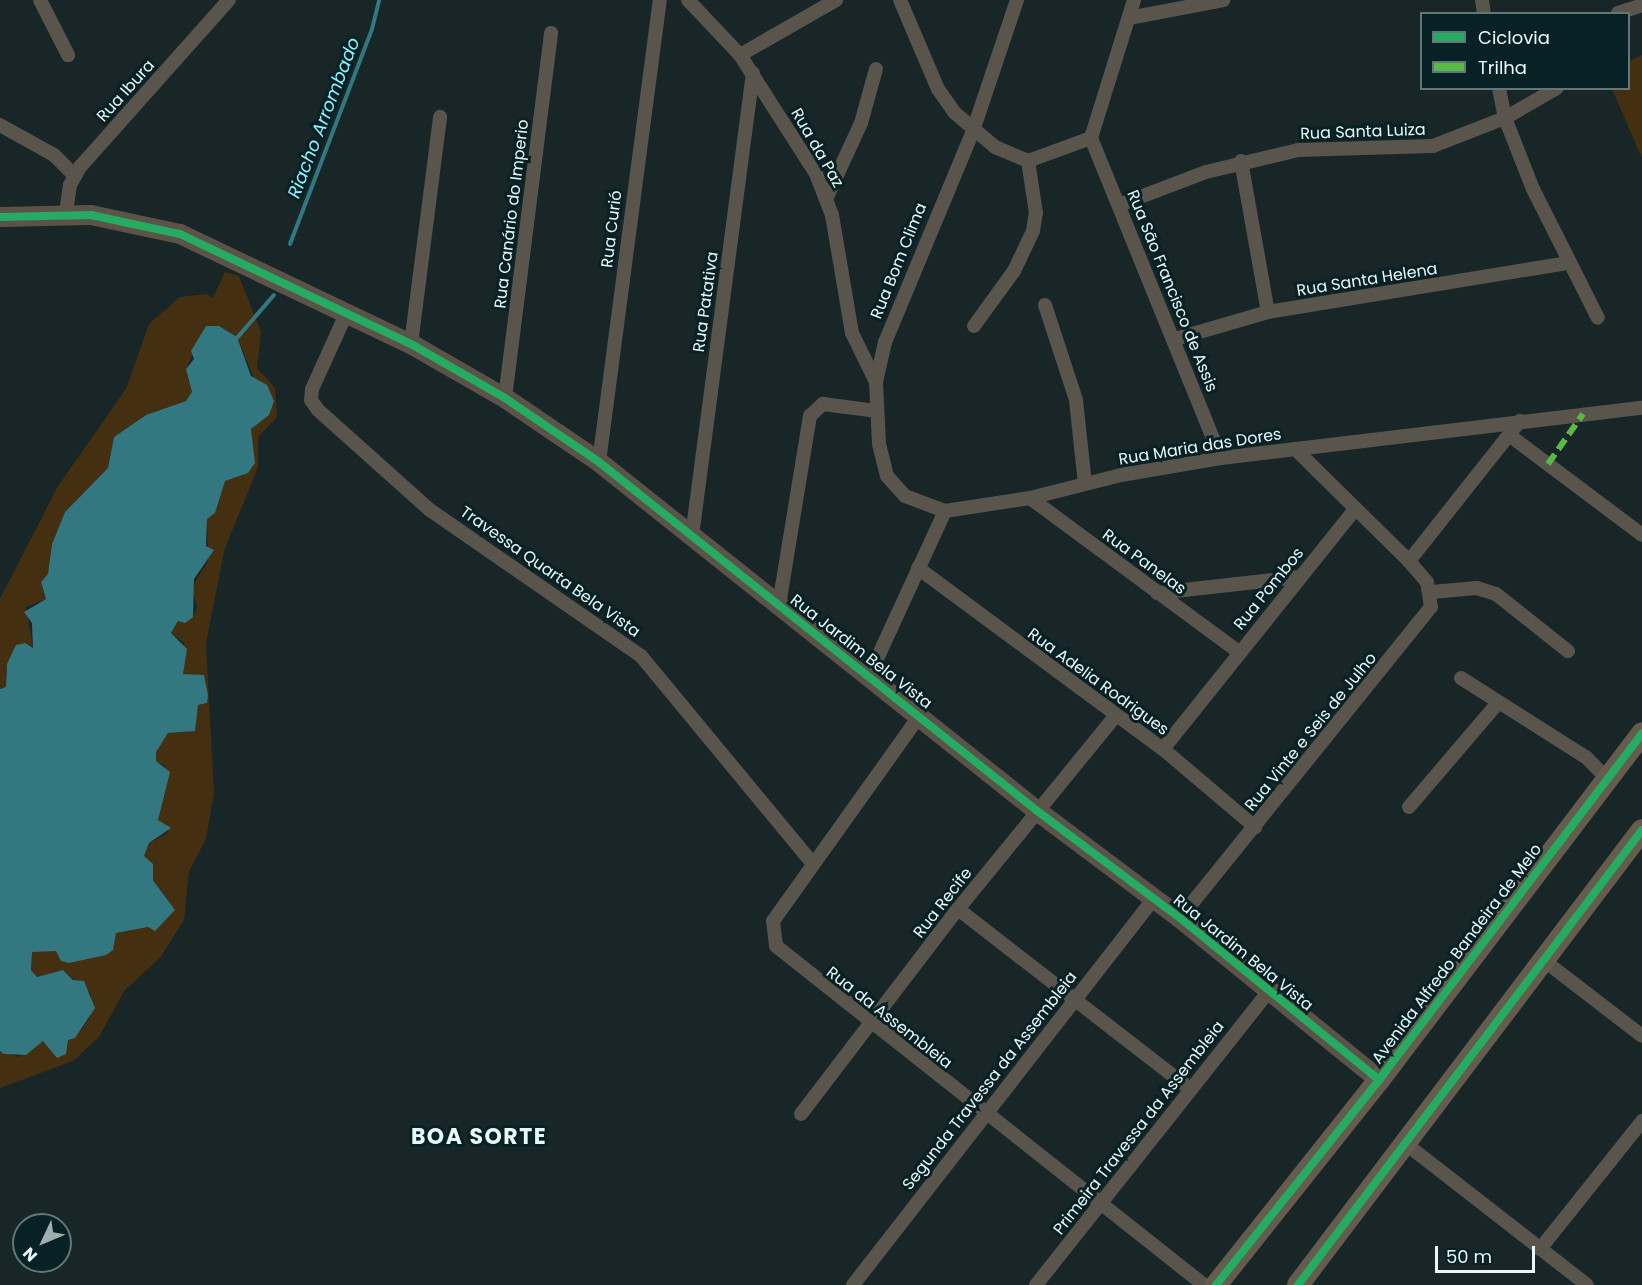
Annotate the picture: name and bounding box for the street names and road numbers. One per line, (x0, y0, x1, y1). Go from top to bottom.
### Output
street label: Rua Ibura (93, 56, 159, 126)
street label: Rua da Paz (787, 105, 847, 191)
street label: Rua Canário do Imperio (491, 118, 533, 310)
street label: Rua Santa Luiza (1300, 120, 1426, 144)
street label: Rua São Francisco de Assis (1123, 187, 1221, 395)
street label: Rua Curió (598, 189, 626, 269)
street label: Rua Bom Clima (867, 200, 931, 322)
street label: Rua Patativa (689, 250, 723, 354)
street label: Rua Santa Helena (1295, 259, 1439, 301)
street label: Rua Maria das Dores (1117, 425, 1283, 469)
street label: Travessa Quarta Bela Vista (456, 502, 644, 642)
street label: Rua Panelas (1099, 525, 1189, 599)
street label: Rua Pombos (1230, 544, 1308, 634)
street label: Rua Jardim Bela Vista (786, 591, 936, 713)
street label: Rua Adelia Rodrigues (1024, 624, 1172, 740)
street label: Rua Vinte e Seis de Julho (1241, 649, 1381, 815)
street label: Avenida Alfredo Bandeira de Melo (1368, 840, 1546, 1068)
street label: Rua Recife (910, 864, 976, 942)
street label: Rua Jardim Bela Vista (1169, 891, 1317, 1015)
street label: Rua da Assembleia (822, 963, 956, 1073)
street label: Segunda Travessa da Assembleia (899, 968, 1081, 1194)
street label: Primeira Travessa da Assembleia (1050, 1017, 1228, 1239)

